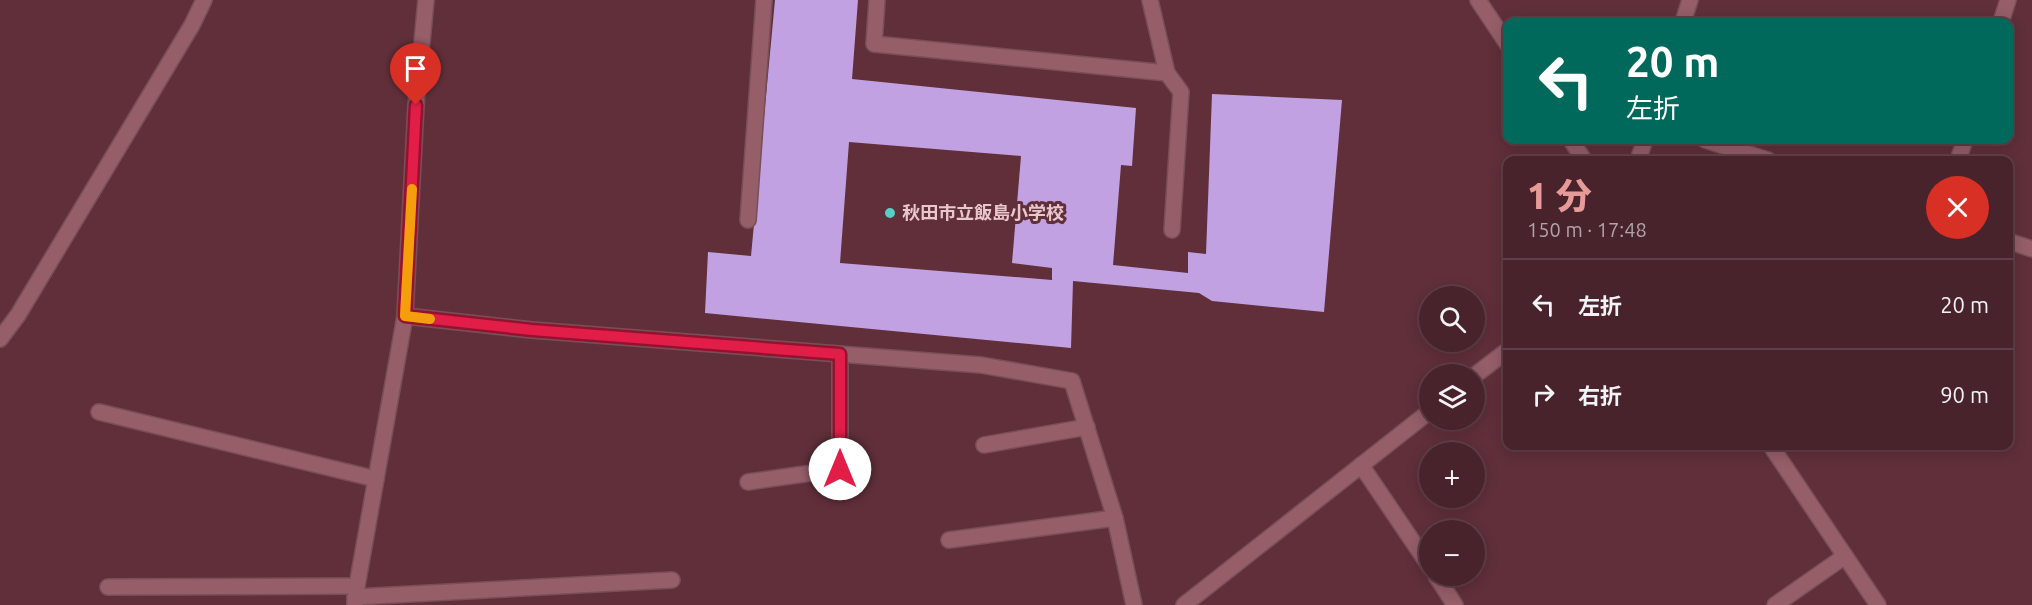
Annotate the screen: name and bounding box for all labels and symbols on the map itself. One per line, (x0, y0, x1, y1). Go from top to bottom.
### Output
pin (390, 43, 441, 105)
place label: 秋田市立飯島小学校 (902, 202, 1064, 222)
marker: 秋田市立飯島小学校 (883, 206, 897, 220)
position arrow (808, 437, 872, 501)

